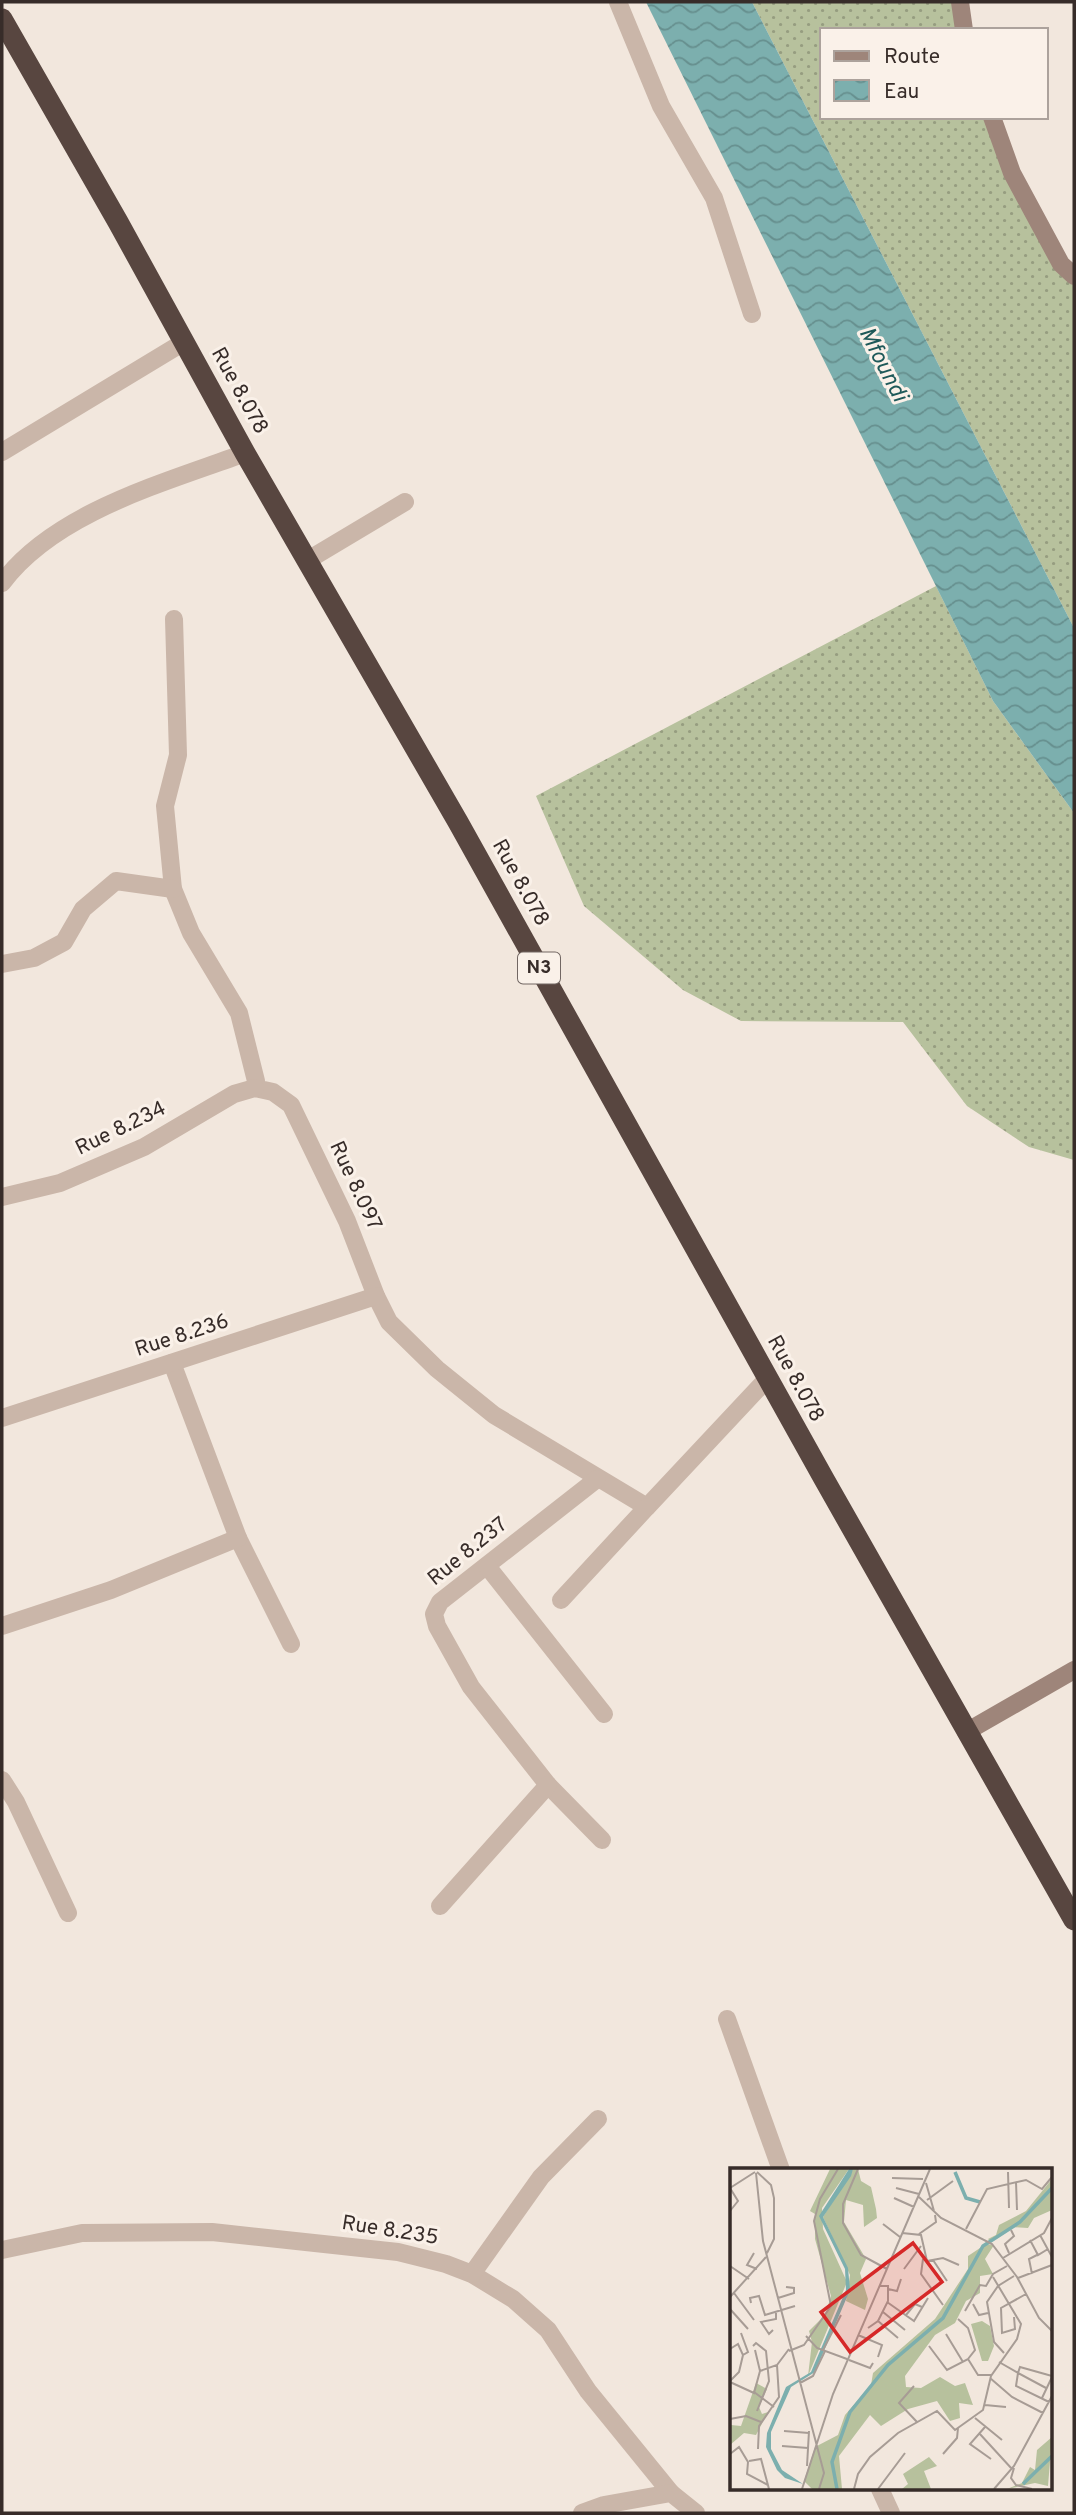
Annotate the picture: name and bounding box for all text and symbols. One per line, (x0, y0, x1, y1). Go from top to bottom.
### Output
legend (820, 28, 1048, 119)
text: Route (884, 44, 940, 71)
text: Eau (884, 79, 919, 106)
water label: Mfoundi (851, 323, 914, 408)
street label: Rue 8.078 (204, 343, 274, 439)
street label: Rue 8.078 (485, 835, 555, 931)
road number: N3 (518, 952, 560, 984)
street label: Rue 8.234 (71, 1095, 171, 1163)
street label: Rue 8.097 (323, 1137, 387, 1235)
street label: Rue 8.236 (132, 1308, 232, 1364)
street label: Rue 8.078 (760, 1331, 830, 1427)
street label: Rue 8.237 (422, 1512, 514, 1592)
inset map (730, 2168, 1052, 2490)
street label: Rue 8.235 (340, 2210, 440, 2252)

